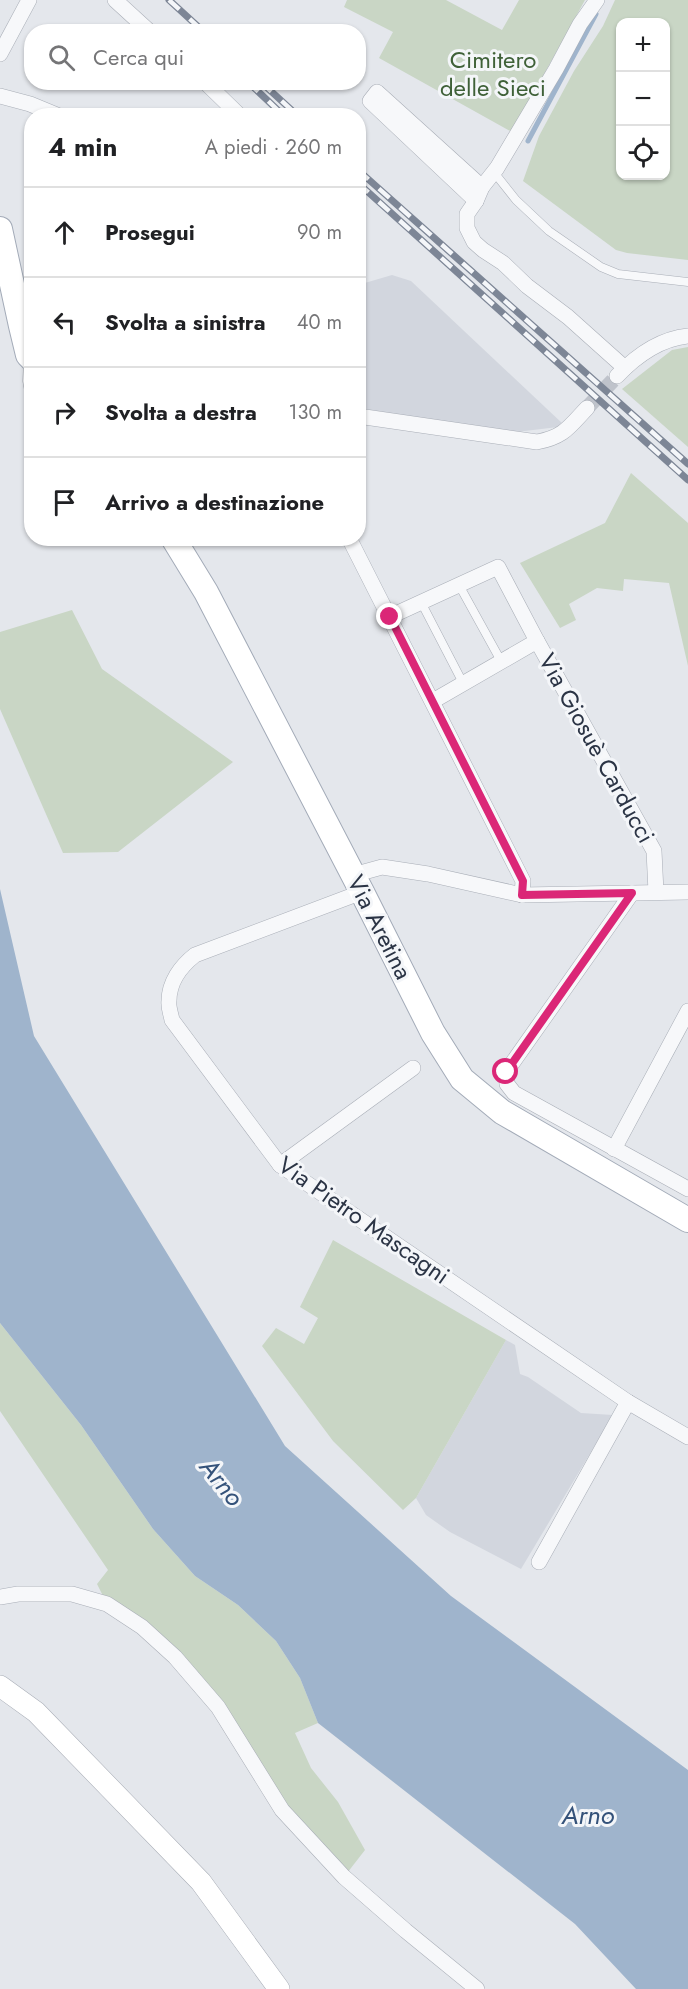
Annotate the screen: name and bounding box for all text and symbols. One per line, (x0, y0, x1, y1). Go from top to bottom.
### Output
map controls (616, 18, 670, 180)
button: + (616, 18, 670, 72)
search box (24, 24, 366, 90)
icon: search (45, 41, 78, 74)
text: Cerca qui (93, 41, 184, 73)
park label: Cimitero delle Sieci (440, 42, 546, 105)
button: − (616, 72, 670, 126)
button: locate (616, 126, 670, 180)
text: 4 min (48, 128, 117, 166)
text: A piedi · 260 m (205, 133, 342, 162)
icon: ahead (48, 216, 81, 249)
text: Prosegui (105, 216, 195, 248)
text: 90 m (297, 218, 342, 247)
icon: left (48, 306, 81, 339)
text: Svolta a sinistra (105, 306, 266, 338)
text: 40 m (297, 308, 342, 337)
icon: right (48, 396, 81, 429)
text: Svolta a destra (105, 396, 257, 428)
text: 130 m (288, 398, 342, 427)
icon: arrive (48, 486, 81, 519)
text: Arrivo a destinazione (105, 486, 324, 518)
route end (376, 603, 402, 629)
street label: Via Giosuè Carducci (530, 647, 664, 849)
street label: Via Aretina (339, 869, 421, 985)
route start (492, 1058, 518, 1084)
street label: Via Pietro Mascagni (271, 1148, 457, 1292)
water label: Arno (190, 1449, 253, 1514)
water label: Arno (561, 1796, 614, 1834)

